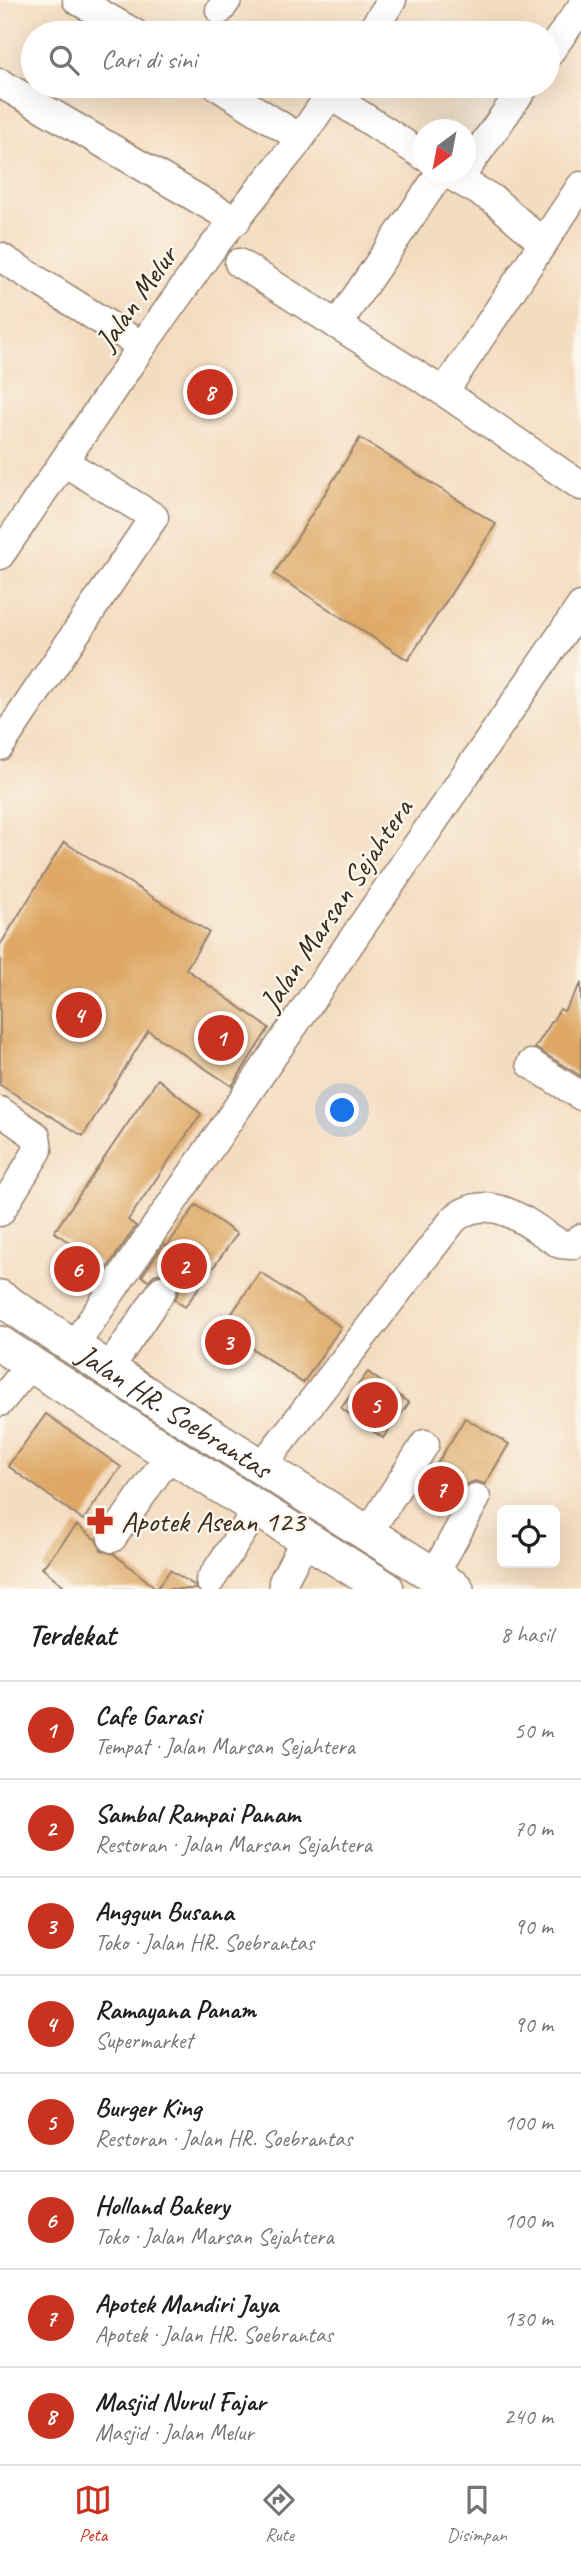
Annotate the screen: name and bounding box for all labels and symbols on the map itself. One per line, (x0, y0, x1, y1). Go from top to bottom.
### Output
north arrow (413, 119, 476, 182)
street label: Jalan Melur (85, 236, 187, 359)
pin: 8 (187, 366, 233, 418)
street label: Jalan Marsan Sejahtera (250, 790, 422, 1020)
pin: 4 (56, 989, 102, 1041)
pin: 1 (198, 1012, 244, 1064)
your location (325, 1093, 359, 1127)
pin: 2 (161, 1240, 207, 1292)
pin: 6 (54, 1243, 100, 1295)
pin: 3 (205, 1316, 251, 1368)
street label: Jalan HR. Soebrantas (69, 1334, 281, 1489)
pin: 5 (352, 1379, 398, 1431)
pin: 7 (418, 1463, 464, 1515)
place label: Apotek Asean 123 (121, 1502, 307, 1540)
pharmacy icon: Apotek Asean 123 (85, 1506, 115, 1536)

